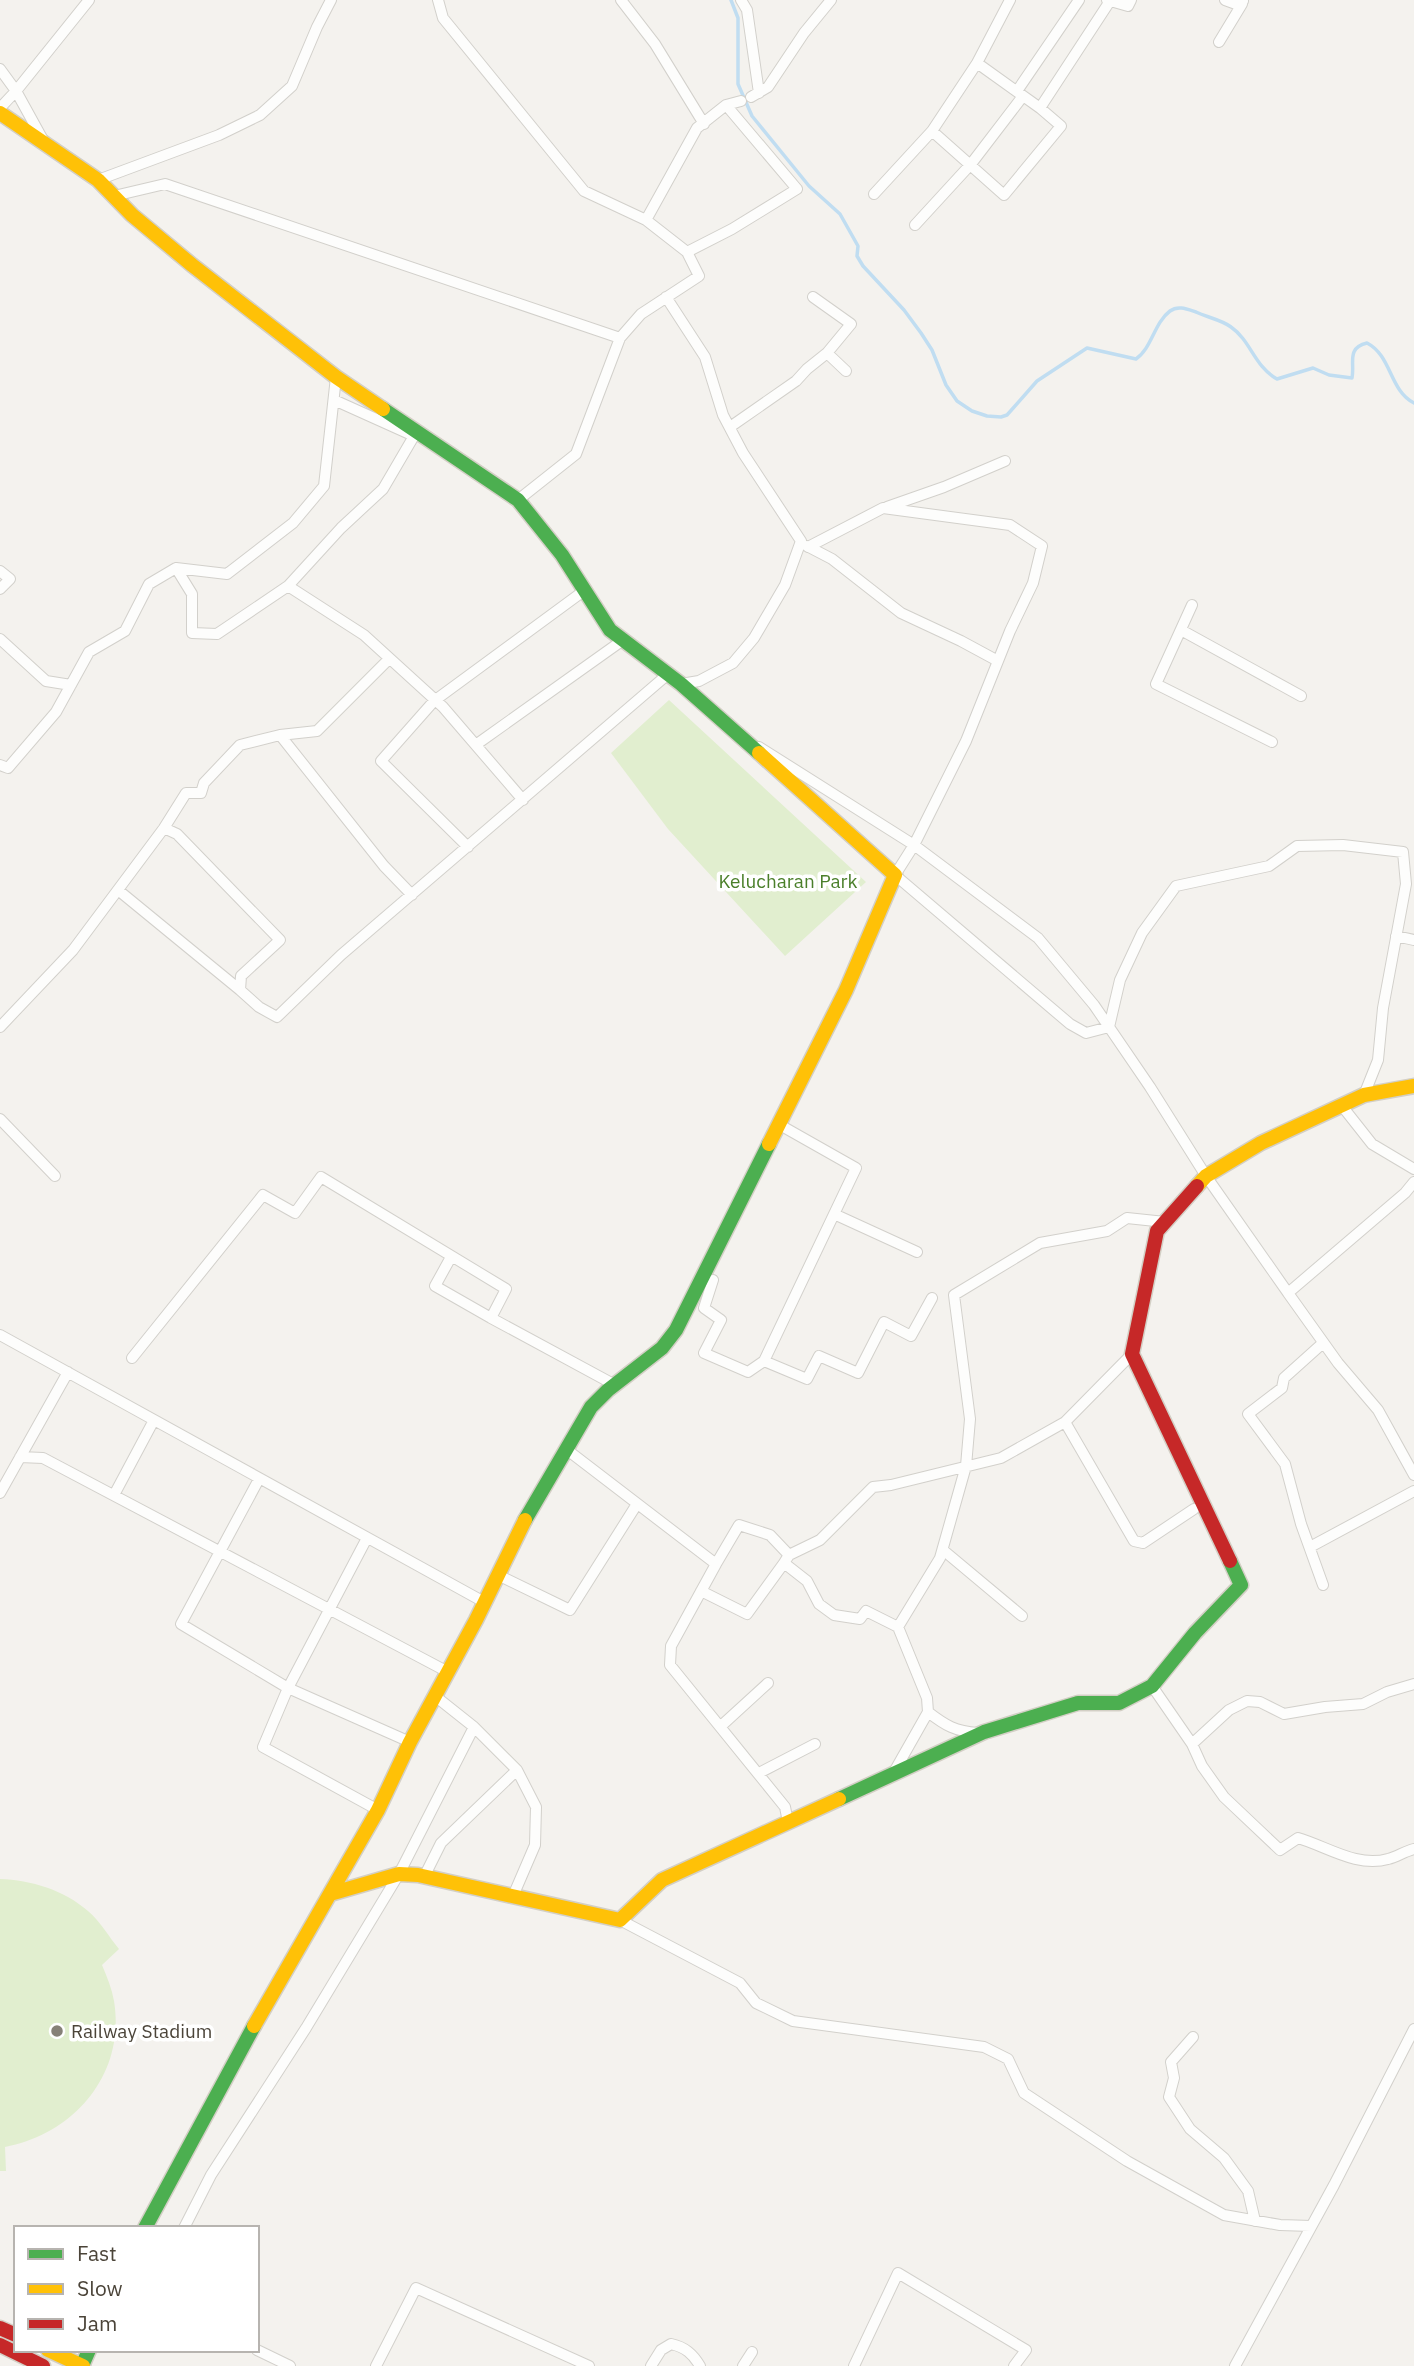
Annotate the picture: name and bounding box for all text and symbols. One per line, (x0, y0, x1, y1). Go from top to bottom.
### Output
park label: Kelucharan Park (718, 869, 858, 893)
place label: Railway Stadium (71, 2019, 212, 2043)
marker: Railway Stadium (49, 2023, 65, 2039)
legend (14, 2226, 259, 2352)
text: Fast (77, 2239, 117, 2267)
text: Slow (77, 2274, 123, 2302)
text: Jam (77, 2309, 117, 2337)

